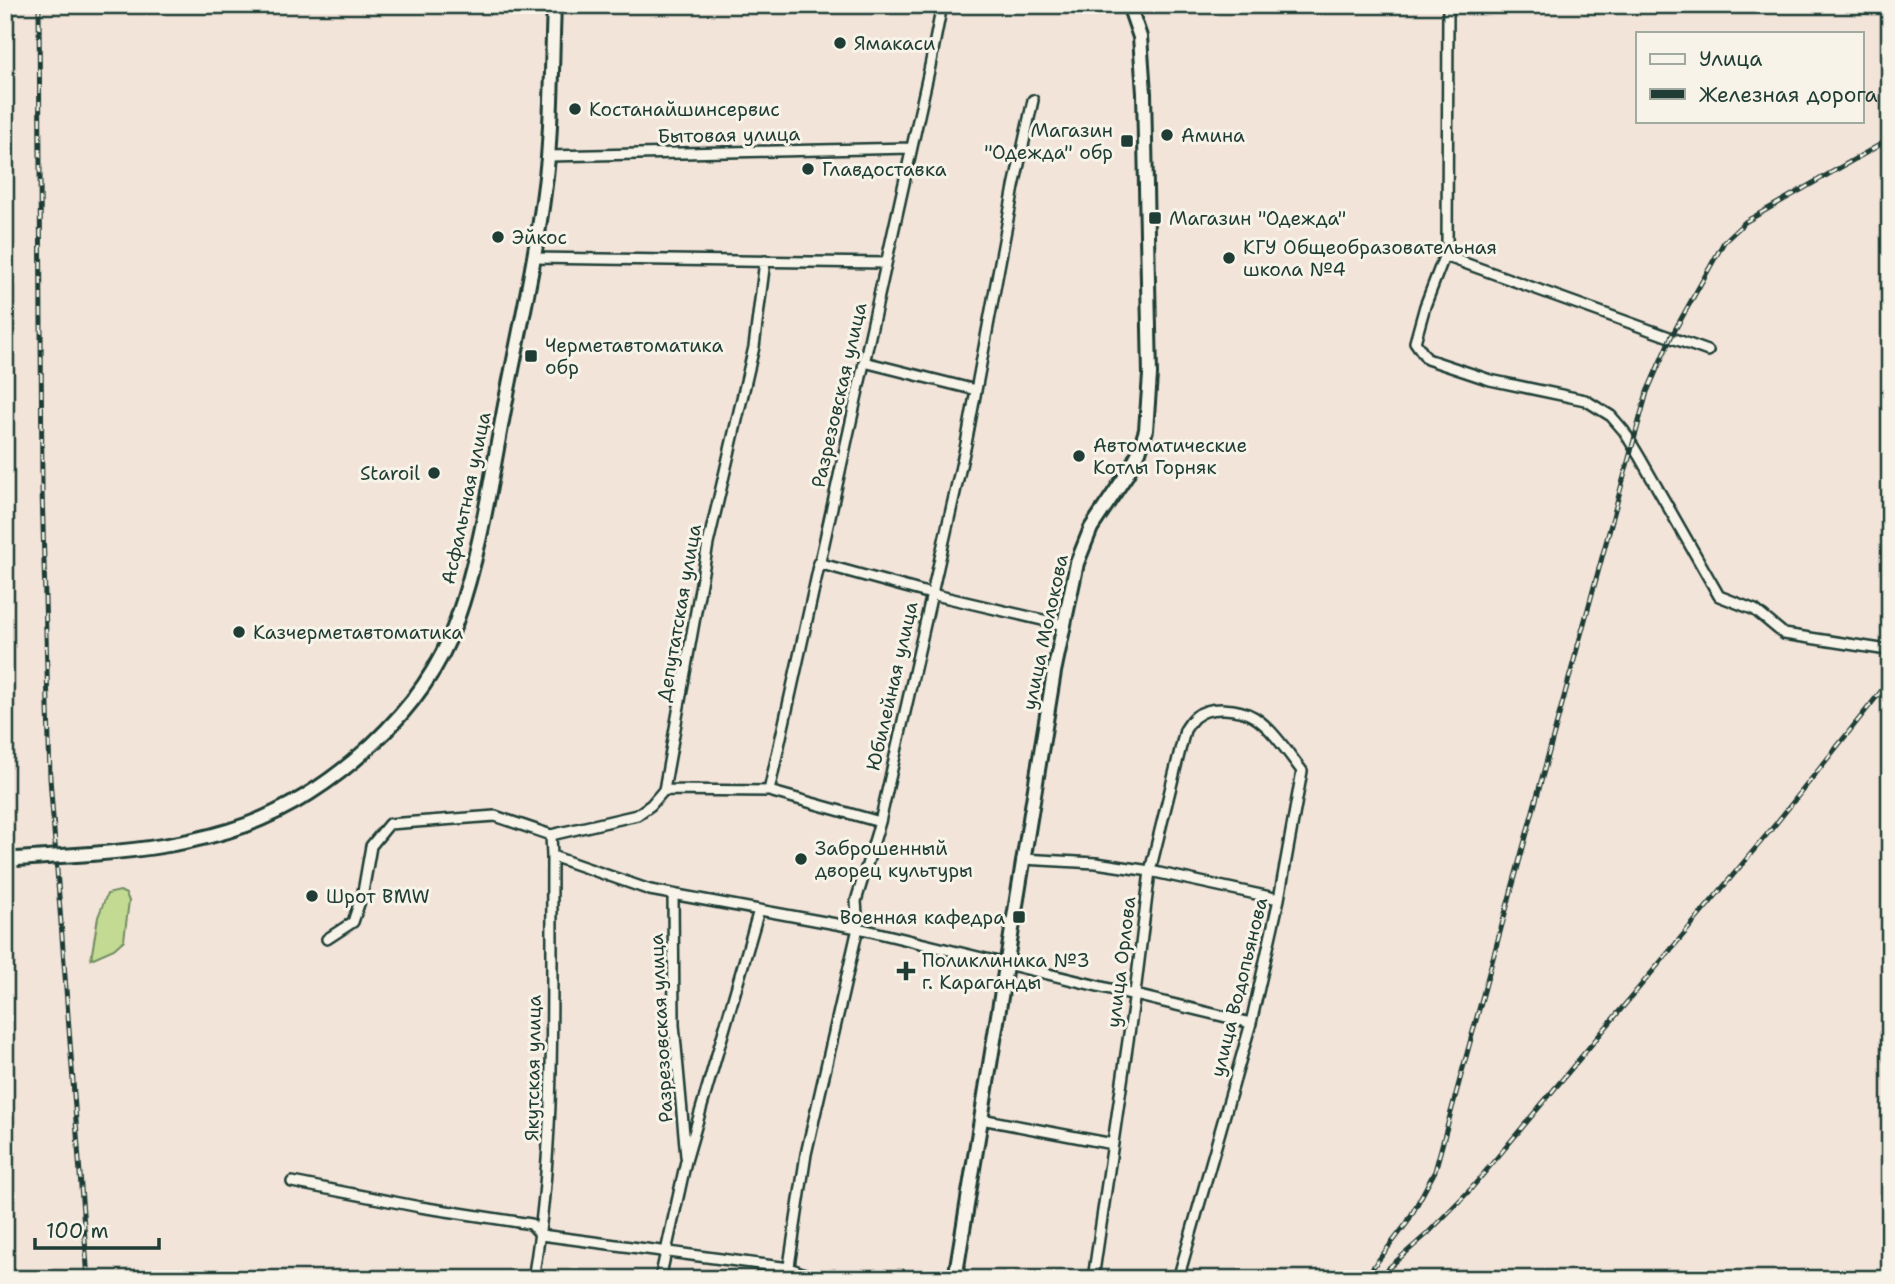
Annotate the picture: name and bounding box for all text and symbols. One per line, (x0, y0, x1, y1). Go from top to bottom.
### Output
place label: Ямакаси (854, 31, 935, 56)
legend (1636, 32, 1864, 122)
marker: Ямакаси (832, 35, 848, 51)
text: Улица (1699, 45, 1762, 73)
text: Железная дорога (1699, 81, 1878, 109)
place label: Костанайшинсервис (589, 97, 780, 122)
marker: Костанайшинсервис (567, 101, 583, 117)
place label: Магазин "Одежда" обр (984, 118, 1113, 165)
street label: Бытовая улица (657, 121, 801, 149)
place label: Амина (1181, 123, 1245, 148)
marker: Амина (1159, 127, 1175, 143)
marker: Магазин "Одежда" обр (1119, 133, 1135, 149)
place label: Главдоставка (822, 157, 947, 182)
marker: Главдоставка (800, 161, 816, 177)
place label: Магазин "Одежда" (1169, 206, 1346, 231)
marker: Магазин "Одежда" (1147, 210, 1163, 226)
place label: Эйкос (512, 225, 567, 250)
marker: Эйкос (490, 229, 506, 245)
place label: КГУ Общеобразовательная школа №4 (1243, 235, 1497, 282)
marker: КГУ Общеобразовательная школа №4 (1221, 250, 1237, 266)
street label: Разрезовская улица (806, 300, 873, 490)
place label: Черметавтоматика обр (545, 333, 723, 380)
marker: Черметавтоматика обр (523, 348, 539, 364)
street label: Асфальтная улица (436, 409, 497, 586)
place label: Автоматические Котлы Горняк (1093, 433, 1247, 480)
marker: Автоматические Котлы Горняк (1071, 448, 1087, 464)
place label: Staroil (360, 461, 420, 486)
marker: Staroil (426, 465, 442, 481)
street label: Депутатская улица (651, 522, 707, 704)
street label: улица Молокова (1016, 552, 1074, 712)
street label: Юбилейная улица (860, 599, 924, 773)
place label: Казчерметавтоматика (253, 620, 463, 645)
marker: Казчерметавтоматика (231, 624, 247, 640)
place label: Заброшенный дворец культуры (815, 836, 973, 883)
marker: Заброшенный дворец культуры (793, 851, 809, 867)
place label: Шрот BMW (326, 884, 430, 909)
marker: Шрот BMW (304, 888, 320, 904)
street label: улица Водопьянова (1205, 894, 1273, 1079)
street label: улица Орлова (1101, 895, 1141, 1029)
place label: Военная кафедра (840, 905, 1005, 930)
marker: Военная кафедра (1011, 909, 1027, 925)
street label: Разрезовская улица (644, 933, 678, 1123)
place label: Поликлиника №3 г. Караганды (922, 948, 1090, 995)
marker: Поликлиника №3 г. Караганды (896, 961, 916, 981)
street label: Якутская улица (519, 995, 547, 1141)
scale bar (35, 1207, 159, 1251)
text: 100 m (46, 1217, 109, 1245)

